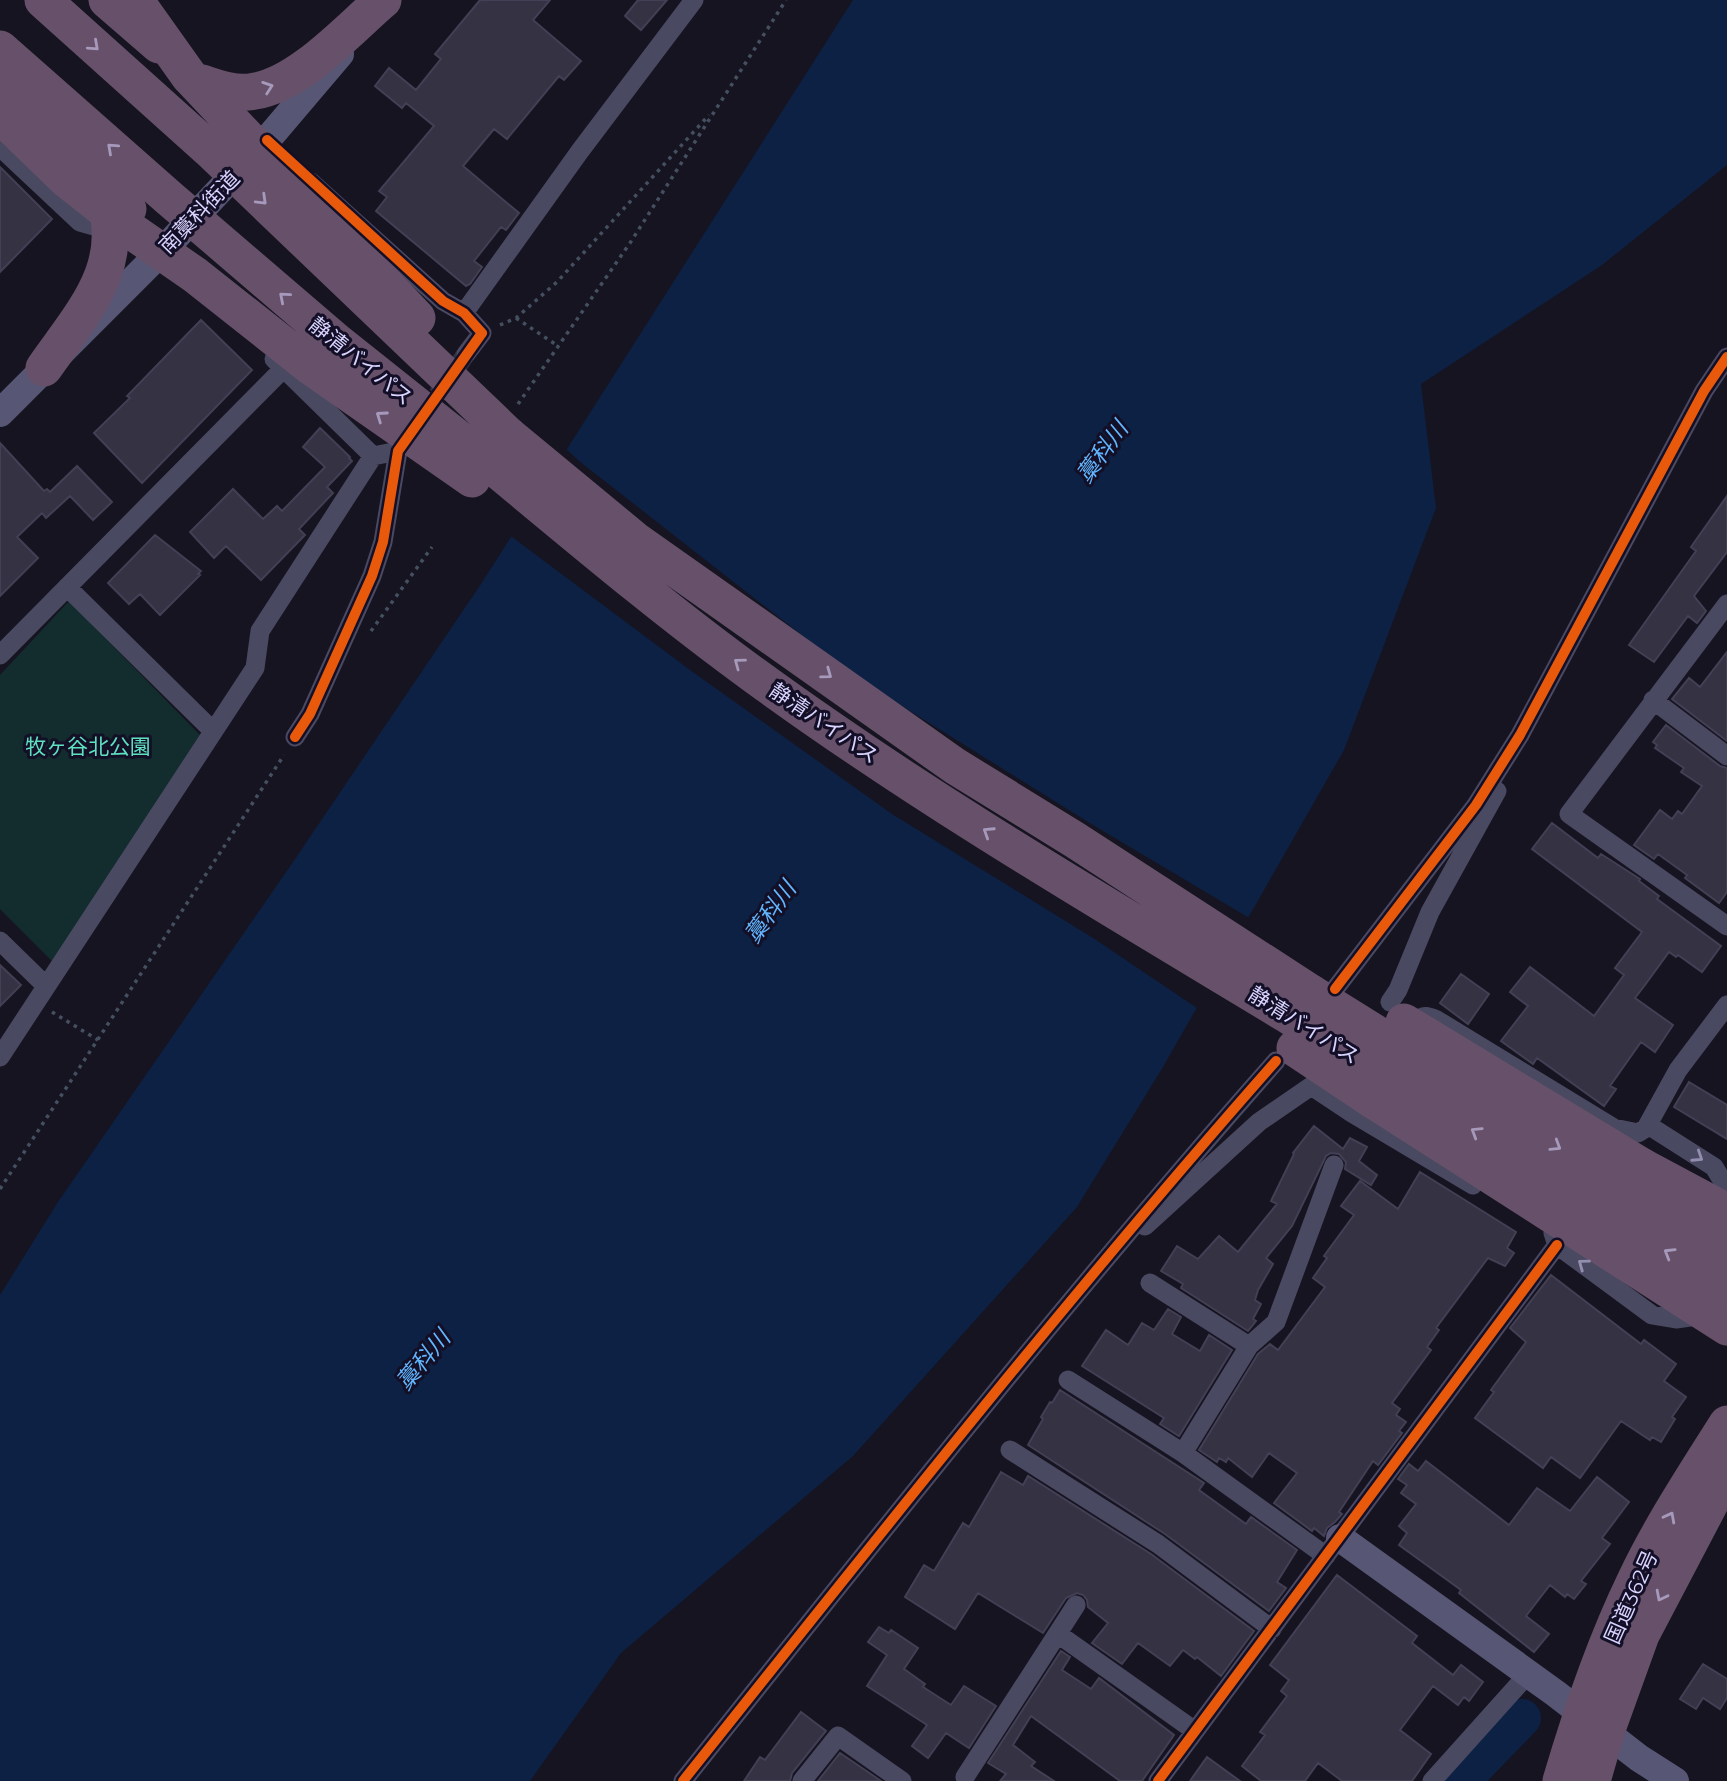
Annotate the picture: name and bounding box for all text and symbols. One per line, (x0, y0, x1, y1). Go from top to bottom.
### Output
one-way arrow (86, 37, 99, 50)
one-way arrow (262, 81, 274, 95)
one-way arrow (107, 144, 120, 156)
street label: 南藁科街道 (154, 166, 244, 258)
one-way arrow (253, 191, 266, 204)
one-way arrow (279, 293, 292, 305)
street label: 静清バイパス (304, 312, 418, 410)
one-way arrow (376, 411, 389, 424)
water label: 藁科川 (1070, 413, 1135, 488)
one-way arrow (734, 659, 746, 671)
one-way arrow (819, 666, 832, 678)
street label: 静清バイパス (765, 678, 883, 768)
park label: 牧ヶ谷北公園 (25, 734, 151, 759)
one-way arrow (983, 827, 996, 840)
water label: 藁科川 (738, 873, 803, 948)
street label: 静清バイパス (1244, 981, 1364, 1069)
one-way arrow (1470, 1128, 1483, 1141)
one-way arrow (1548, 1138, 1561, 1151)
one-way arrow (1690, 1149, 1703, 1162)
one-way arrow (1663, 1248, 1676, 1261)
one-way arrow (1579, 1260, 1591, 1272)
water label: 藁科川 (390, 1322, 458, 1395)
one-way arrow (1661, 1512, 1675, 1524)
street label: 国道362号 (1599, 1546, 1663, 1648)
one-way arrow (1655, 1589, 1669, 1601)

